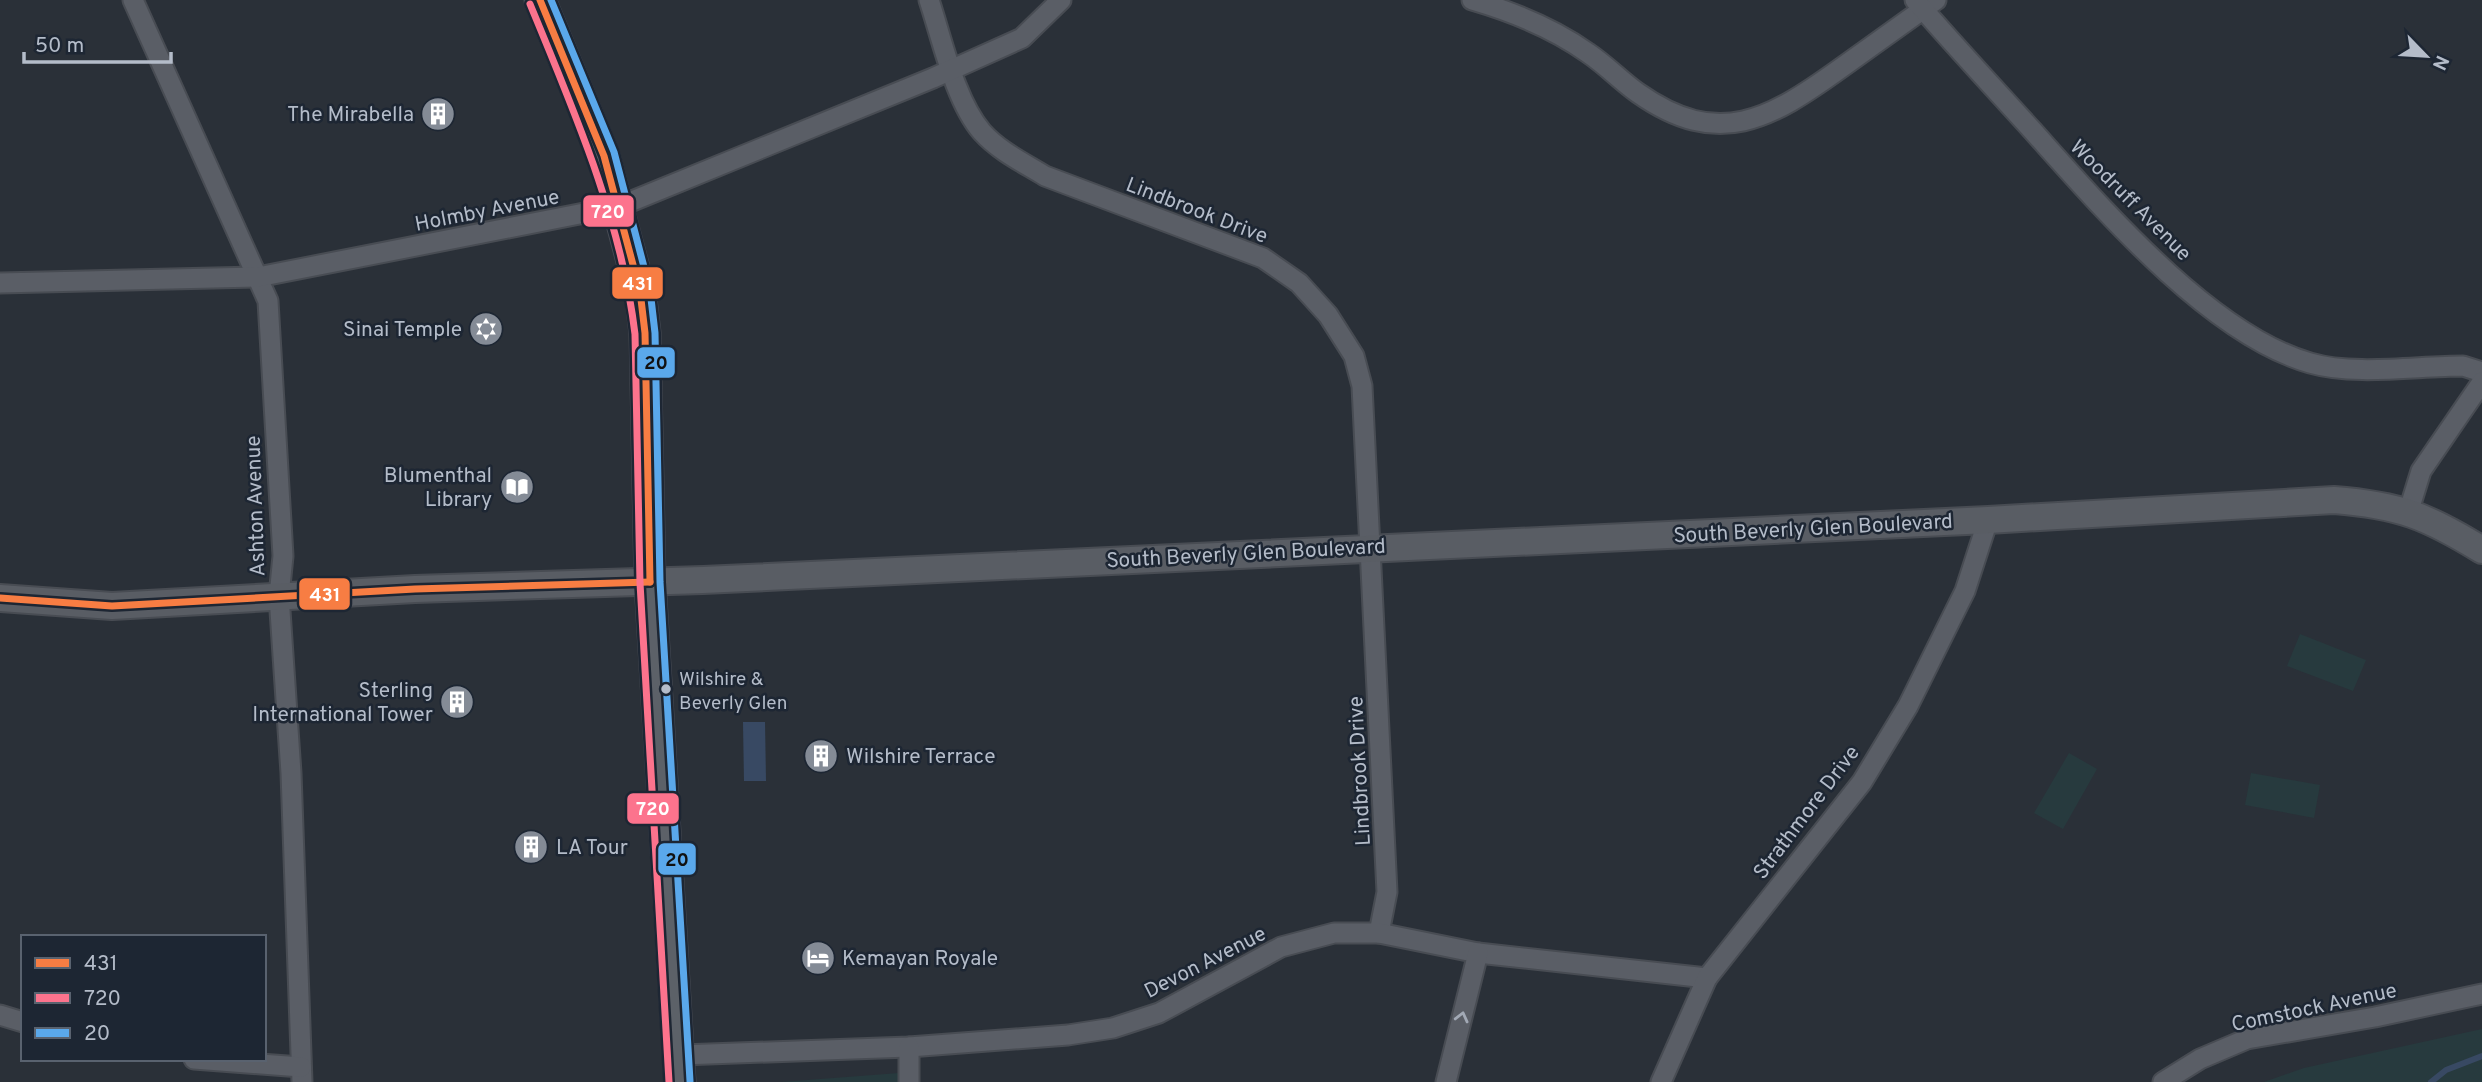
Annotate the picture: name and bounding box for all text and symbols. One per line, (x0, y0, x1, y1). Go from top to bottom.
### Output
scale bar (24, 21, 172, 65)
north arrow (2391, 21, 2461, 91)
text: 50 m (35, 33, 84, 60)
text: N (2426, 51, 2453, 74)
building icon: The Mirabella (419, 95, 457, 133)
place label: The Mirabella (287, 102, 414, 129)
street label: Woodruff Avenue (2063, 134, 2197, 268)
street label: Lindbrook Drive (1122, 172, 1271, 251)
street label: Holmby Avenue (413, 184, 562, 239)
line badge: 720 (582, 194, 635, 228)
text: 720 (591, 201, 625, 225)
line badge: 431 (611, 266, 664, 300)
text: 431 (622, 273, 654, 297)
synagogue icon: Sinai Temple (467, 310, 505, 348)
place label: Sinai Temple (343, 317, 462, 344)
line badge: 20 (636, 346, 676, 379)
text: 20 (644, 352, 668, 376)
street label: Ashton Avenue (241, 435, 272, 577)
place label: Blumenthal Library (384, 463, 492, 514)
library icon: Blumenthal Library (498, 468, 536, 506)
street label: South Beverly Glen Boulevard (1673, 509, 1954, 550)
street label: South Beverly Glen Boulevard (1106, 534, 1387, 575)
line badge: 431 (298, 577, 351, 611)
text: 431 (309, 584, 341, 608)
place label: Wilshire & Beverly Glen (679, 668, 787, 716)
place label: Sterling International Tower (252, 678, 433, 729)
marker: Wilshire & Beverly Glen (659, 682, 673, 696)
building icon: Sterling International Tower (438, 683, 476, 721)
street label: Lindbrook Drive (1343, 695, 1378, 847)
building icon: Wilshire Terrace (802, 737, 840, 775)
street label: Strathmore Drive (1748, 741, 1866, 885)
place label: Wilshire Terrace (846, 744, 996, 771)
line badge: 720 (626, 792, 680, 825)
text: 720 (636, 798, 670, 822)
building icon: LA Tour (512, 828, 550, 866)
place label: LA Tour (556, 835, 628, 862)
line badge: 20 (657, 842, 697, 876)
text: 20 (665, 849, 689, 873)
street label: Devon Avenue (1140, 921, 1271, 1006)
legend (21, 935, 266, 1061)
hotel icon: Kemayan Royale (799, 939, 837, 977)
place label: Kemayan Royale (842, 946, 998, 973)
text: 431 (84, 951, 117, 978)
street label: Comstock Avenue (2229, 978, 2400, 1039)
text: 720 (84, 986, 121, 1013)
one-way arrow (1454, 1012, 1469, 1024)
text: 20 (84, 1021, 110, 1048)

